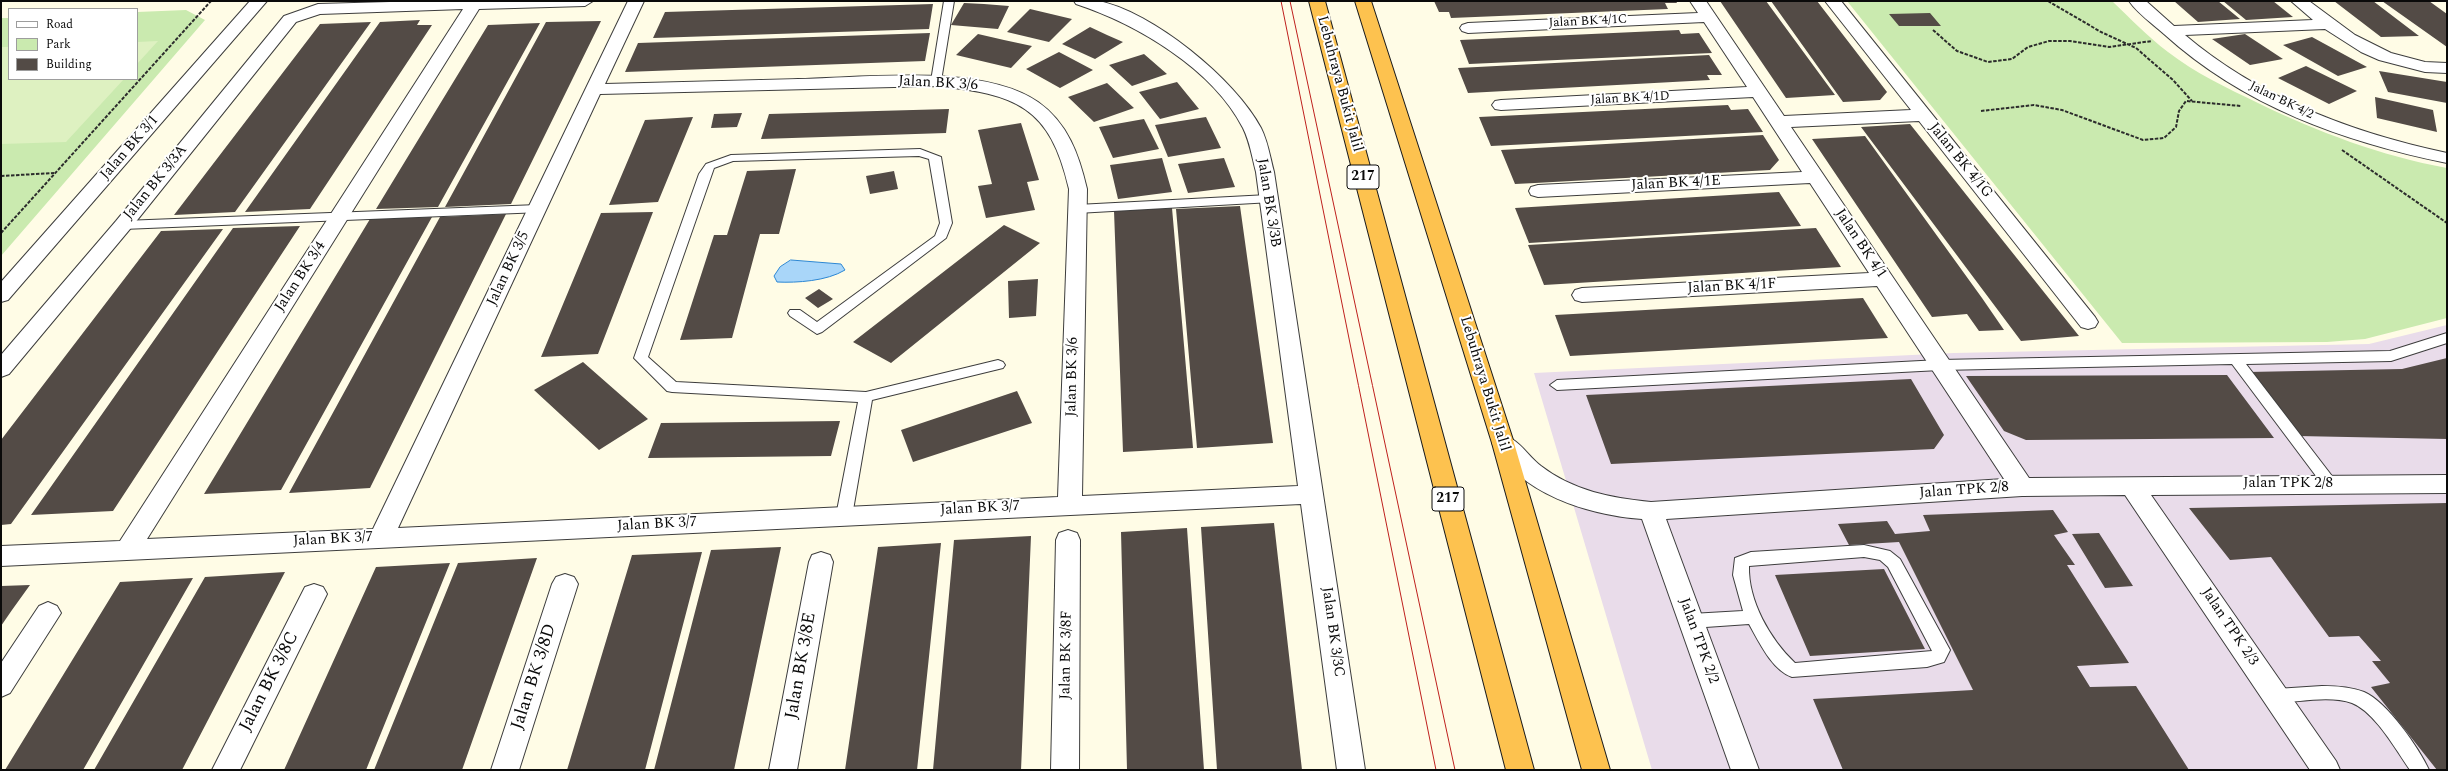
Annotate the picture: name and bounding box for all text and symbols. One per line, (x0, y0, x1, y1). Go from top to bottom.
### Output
legend (8, 8, 138, 80)
street label: Jalan BK 4/1C (1548, 12, 1628, 32)
street label: Lebuhraya Bukit Jalil (1312, 14, 1366, 154)
text: Road (46, 15, 73, 34)
text: Park (46, 35, 71, 54)
text: Building (46, 55, 92, 74)
street label: Jalan BK 3/6 (898, 73, 978, 95)
street label: Jalan BK 4/2 (2246, 79, 2316, 123)
street label: Jalan BK 4/1D (1590, 89, 1670, 109)
street label: Jalan BK 3/1 (97, 112, 163, 184)
street label: Jalan BK 4/1G (1924, 120, 1996, 202)
street label: Jalan BK 3/3A (120, 142, 192, 224)
street label: Jalan BK 3/3B (1252, 157, 1284, 249)
road number: 217 (1347, 165, 1379, 189)
street label: Jalan BK 4/1E (1631, 173, 1721, 195)
street label: Jalan BK 4/1 (1830, 206, 1890, 282)
street label: Jalan BK 3/5 (484, 229, 534, 309)
street label: Jalan BK 3/4 (272, 239, 330, 315)
street label: Jalan BK 4/1F (1687, 276, 1777, 298)
street label: Lebuhraya Bukit Jalil (1455, 314, 1513, 454)
street label: Jalan BK 3/6 (1063, 337, 1083, 417)
street label: Jalan TPK 2/8 (2243, 475, 2333, 493)
street label: Jalan TPK 2/8 (1919, 479, 2009, 503)
road number: 217 (1432, 487, 1464, 511)
street label: Jalan BK 3/7 (940, 498, 1020, 520)
street label: Jalan BK 3/7 (617, 514, 697, 536)
street label: Jalan BK 3/7 (293, 529, 373, 551)
street label: Jalan TPK 2/3 (2196, 585, 2262, 669)
street label: Jalan BK 3/3C (1317, 586, 1347, 678)
street label: Jalan TPK 2/2 (1674, 596, 1722, 686)
street label: Jalan BK 3/8F (1057, 610, 1077, 700)
street label: Jalan BK 3/8E (782, 611, 822, 721)
street label: Jalan BK 3/8D (508, 621, 562, 733)
street label: Jalan BK 3/8C (236, 628, 304, 736)

